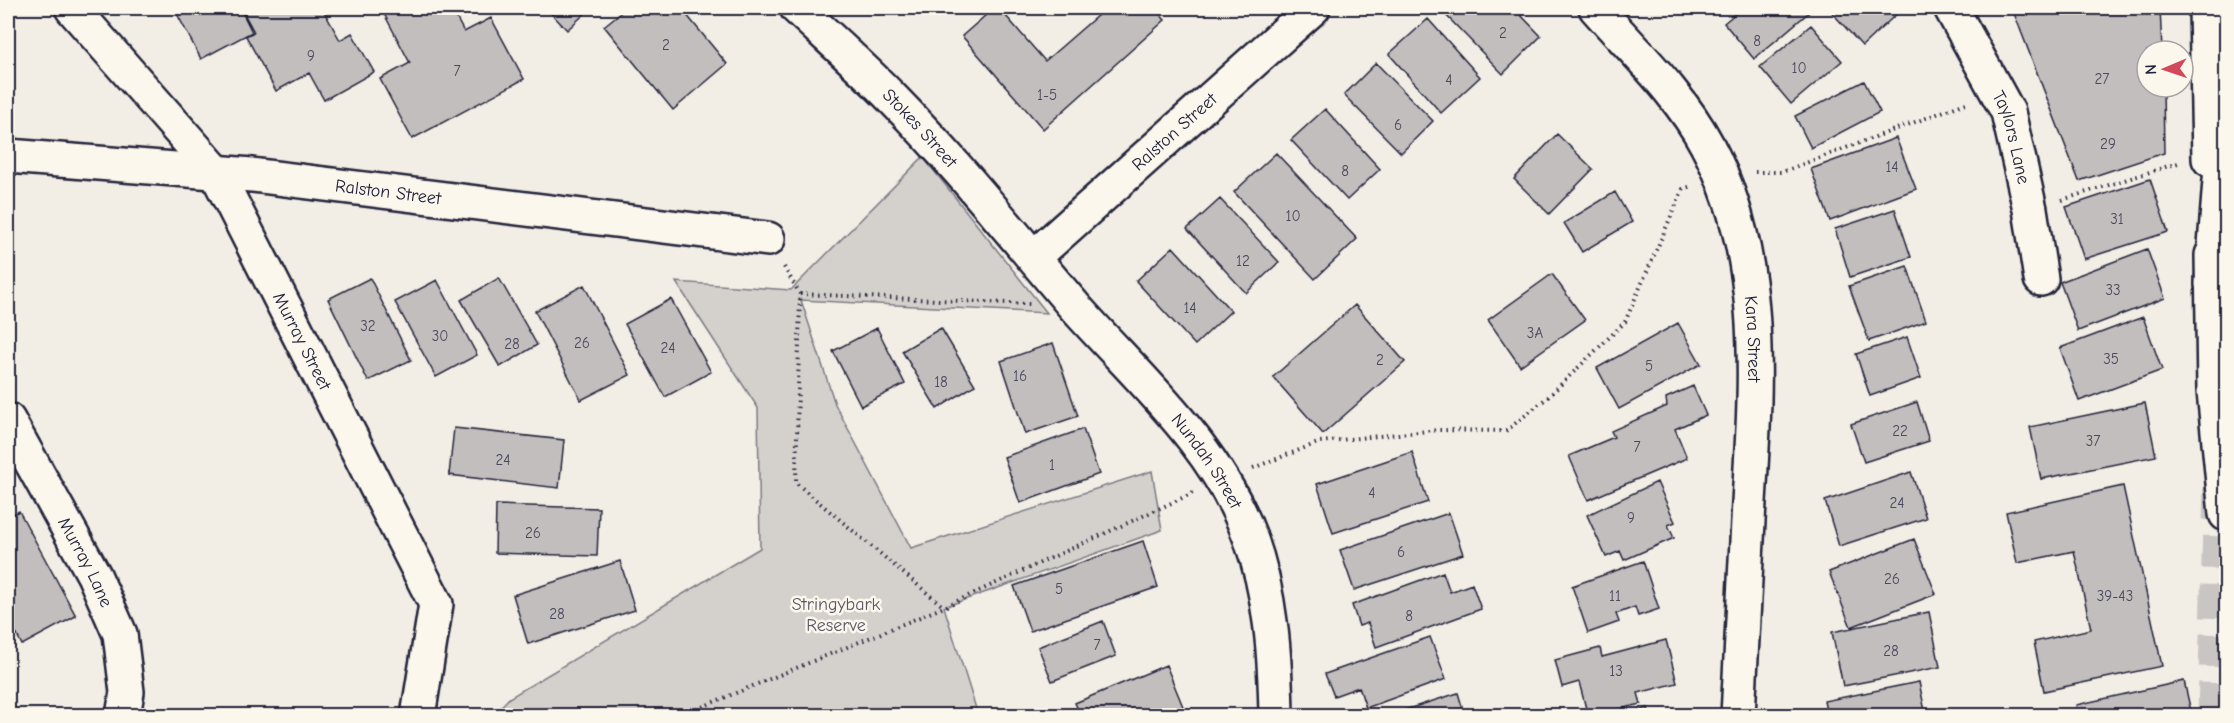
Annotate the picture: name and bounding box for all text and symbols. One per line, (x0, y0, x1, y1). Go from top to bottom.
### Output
house number: 2 (1499, 24, 1507, 42)
house number: 8 (1753, 32, 1761, 50)
house number: 2 (662, 36, 670, 54)
north arrow (2135, 39, 2195, 99)
house number: 9 (307, 47, 315, 65)
house number: 10 (1791, 59, 1807, 77)
house number: 7 (453, 62, 461, 80)
text: N (2142, 64, 2160, 75)
house number: 27 (2095, 70, 2109, 88)
house number: 4 (1445, 71, 1453, 89)
street label: Stokes Street (878, 85, 962, 173)
house number: 1-5 (1037, 86, 1057, 104)
street label: Taylors Lane (1987, 87, 2034, 186)
street label: Ralston Street (1128, 88, 1222, 175)
house number: 6 (1394, 116, 1402, 134)
house number: 29 (2100, 135, 2116, 153)
house number: 14 (1885, 158, 1899, 176)
house number: 8 (1341, 162, 1349, 180)
street label: Ralston Street (334, 175, 443, 209)
house number: 10 (1285, 207, 1301, 225)
house number: 31 (2110, 210, 2124, 228)
house number: 12 (1236, 252, 1250, 270)
house number: 33 (2105, 281, 2121, 299)
street label: Murray Street (268, 289, 336, 394)
street label: Kara Street (1740, 295, 1764, 383)
house number: 14 (1183, 299, 1197, 317)
house number: 32 (360, 317, 376, 335)
house number: 3A (1527, 324, 1543, 342)
house number: 30 (432, 327, 448, 345)
house number: 26 (574, 334, 590, 352)
house number: 28 (504, 335, 520, 353)
house number: 24 (660, 339, 676, 357)
house number: 35 (2103, 350, 2119, 368)
house number: 2 (1376, 351, 1384, 369)
house number: 5 (1645, 357, 1653, 375)
house number: 16 (1013, 367, 1027, 385)
house number: 18 (934, 373, 948, 391)
street label: Nundah Street (1167, 410, 1246, 513)
house number: 22 (1892, 422, 1908, 440)
house number: 37 (2086, 432, 2100, 450)
house number: 7 (1633, 438, 1641, 456)
house number: 24 (495, 451, 511, 469)
house number: 1 (1049, 456, 1055, 474)
house number: 4 (1368, 484, 1376, 502)
house number: 24 (1889, 494, 1905, 512)
house number: 9 (1627, 509, 1635, 527)
street label: Murray Lane (53, 514, 117, 611)
house number: 26 (525, 524, 541, 542)
house number: 6 (1397, 543, 1405, 561)
house number: 26 (1884, 570, 1900, 588)
house number: 5 (1055, 580, 1063, 598)
house number: 11 (1609, 587, 1621, 605)
house number: 39-43 (2097, 587, 2133, 605)
park label: Stringybark Reserve (792, 594, 881, 636)
house number: 28 (549, 605, 565, 623)
house number: 8 (1405, 607, 1413, 625)
house number: 7 (1093, 636, 1101, 654)
house number: 28 (1883, 642, 1899, 660)
house number: 13 (1609, 662, 1623, 680)

